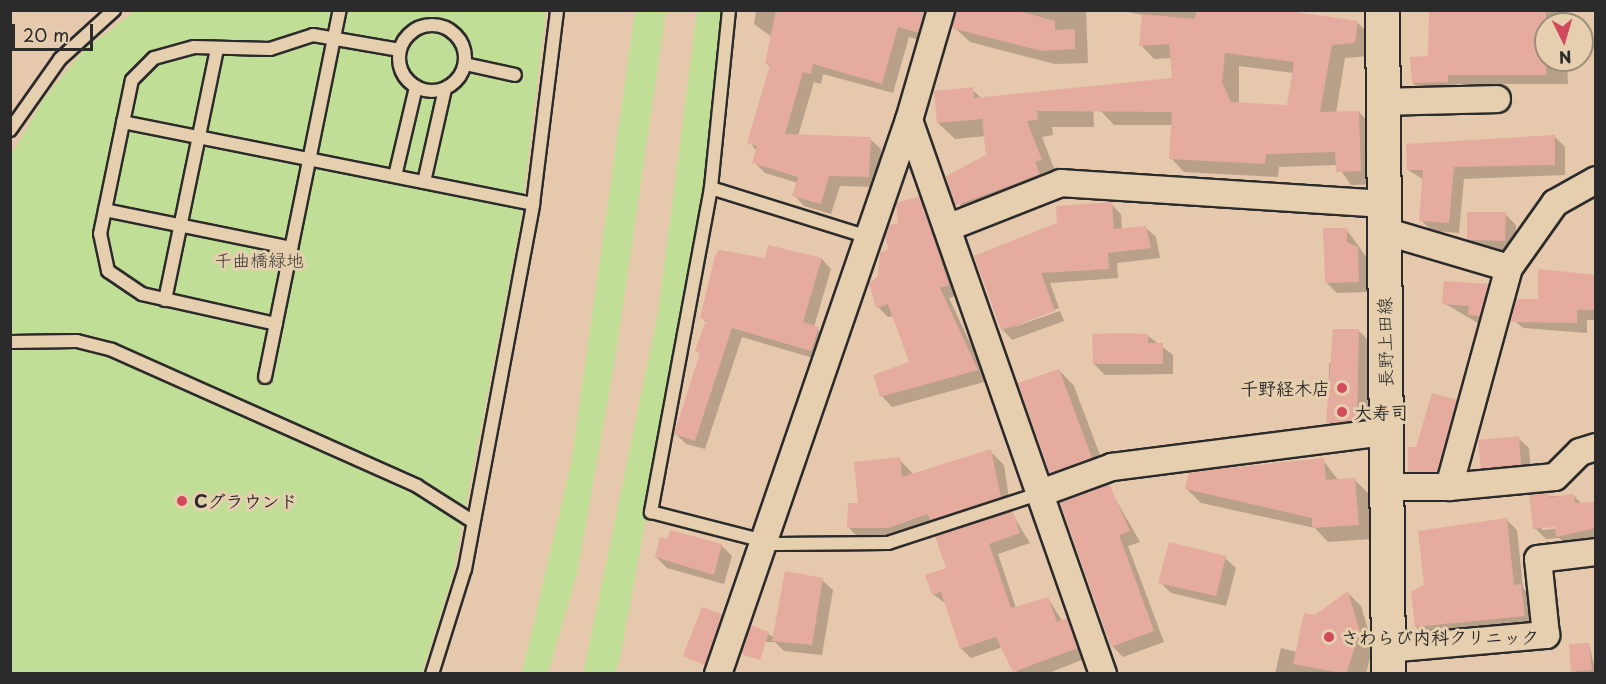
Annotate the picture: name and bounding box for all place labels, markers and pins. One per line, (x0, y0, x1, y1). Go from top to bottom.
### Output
place label: 千野経木店 (1240, 377, 1330, 399)
marker: 千野経木店 (1335, 381, 1349, 395)
place label: 大寿司 (1354, 401, 1408, 423)
marker: 大寿司 (1335, 405, 1349, 419)
place label: Cグラウンド (194, 490, 298, 512)
marker: Cグラウンド (175, 494, 189, 508)
place label: さわらび内科クリニック (1341, 626, 1539, 648)
marker: さわらび内科クリニック (1322, 630, 1336, 644)

